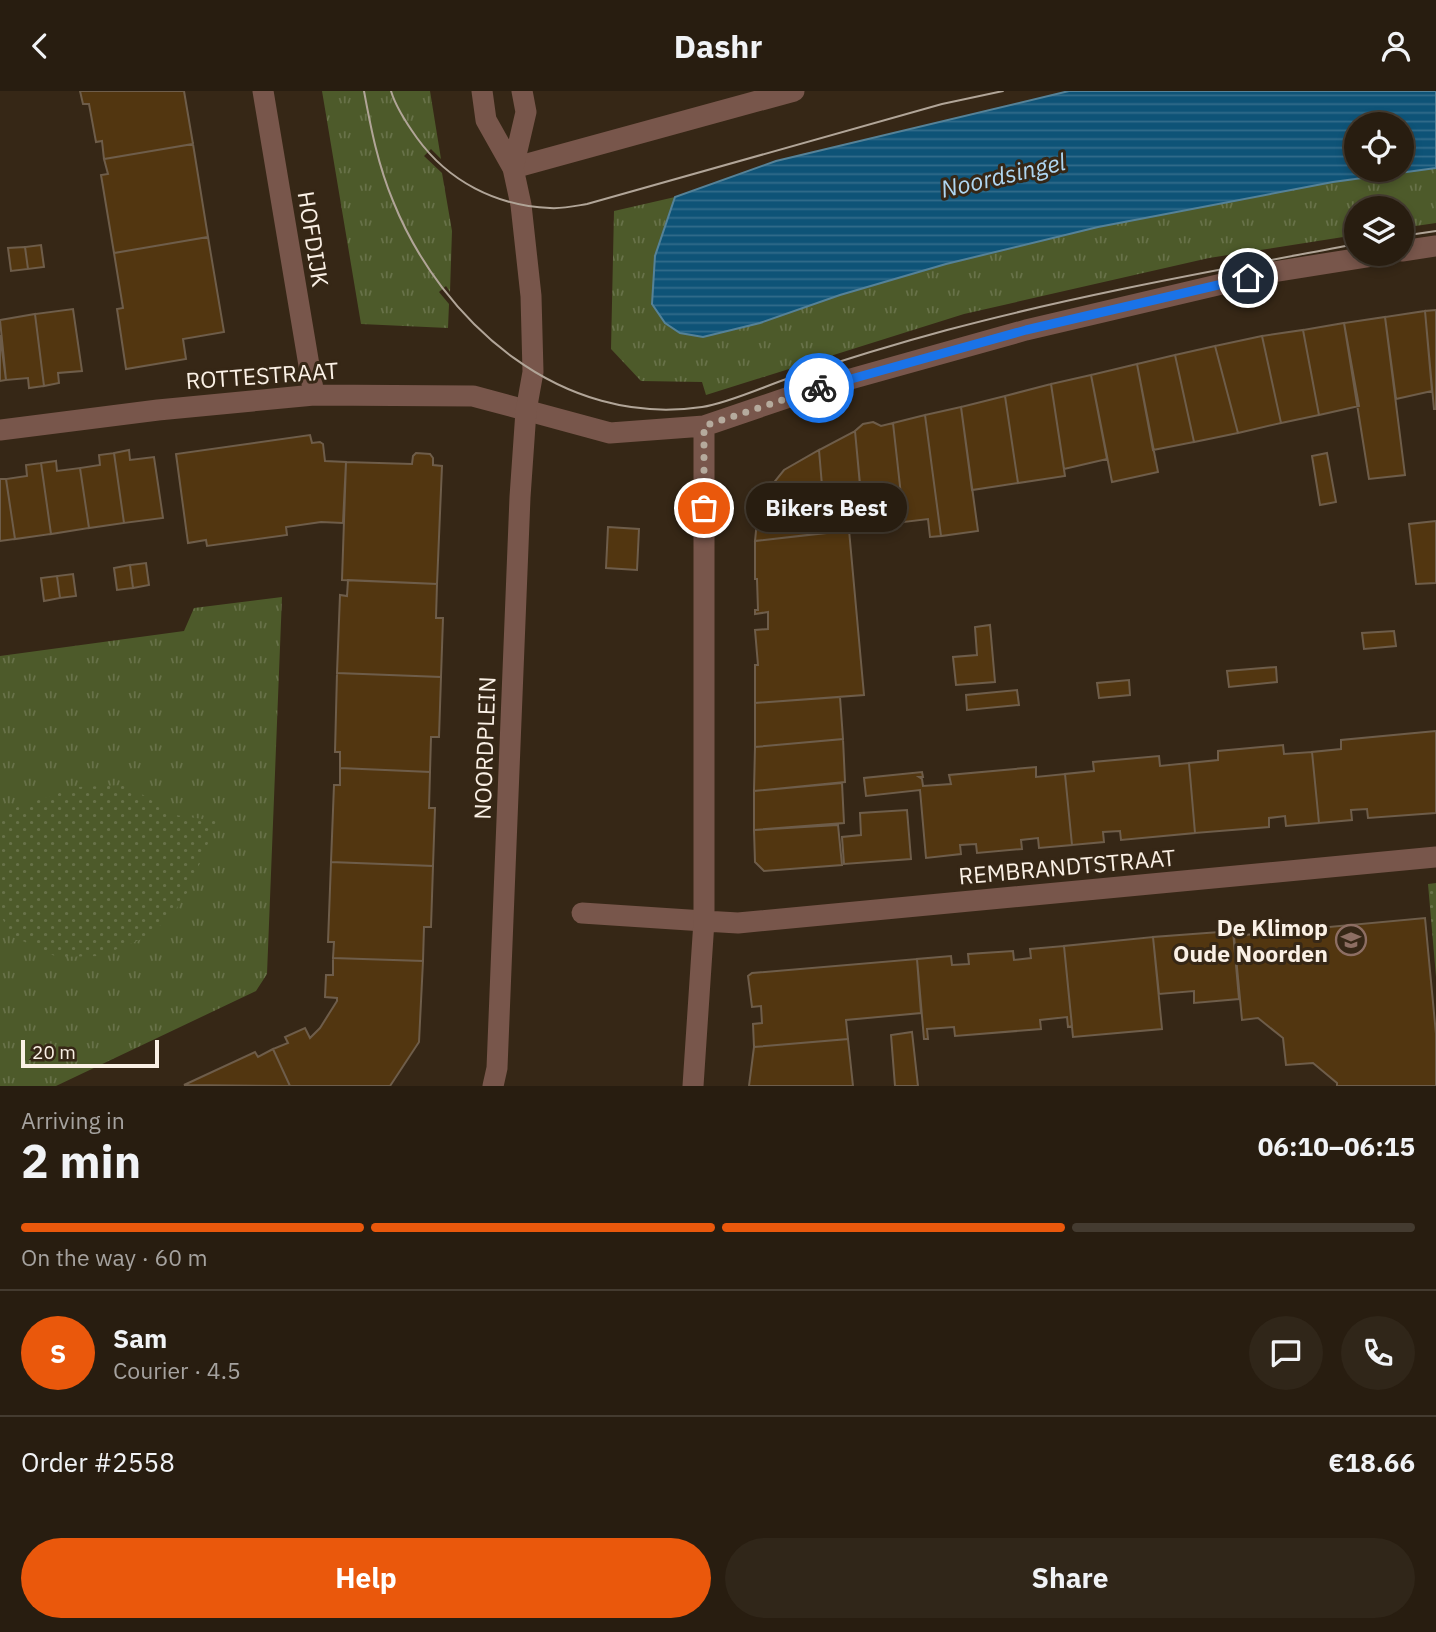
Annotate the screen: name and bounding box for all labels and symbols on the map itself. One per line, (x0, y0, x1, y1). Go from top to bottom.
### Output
water label: Noordsingel (937, 145, 1069, 205)
street label: HOFDIJK (292, 189, 336, 289)
pin (1218, 248, 1278, 308)
courier (784, 353, 854, 423)
street label: ROTTESTRAAT (185, 355, 339, 395)
pin (674, 478, 734, 538)
callout: Bikers Best (746, 483, 907, 533)
street label: NOORDPLEIN (467, 676, 501, 820)
street label: REMBRANDTSTRAAT (957, 842, 1177, 890)
place label: De Klimop Oude Noorden (1173, 912, 1328, 968)
school or university icon: De Klimop Oude Noorden (1334, 923, 1368, 957)
scale bar (21, 1037, 159, 1069)

